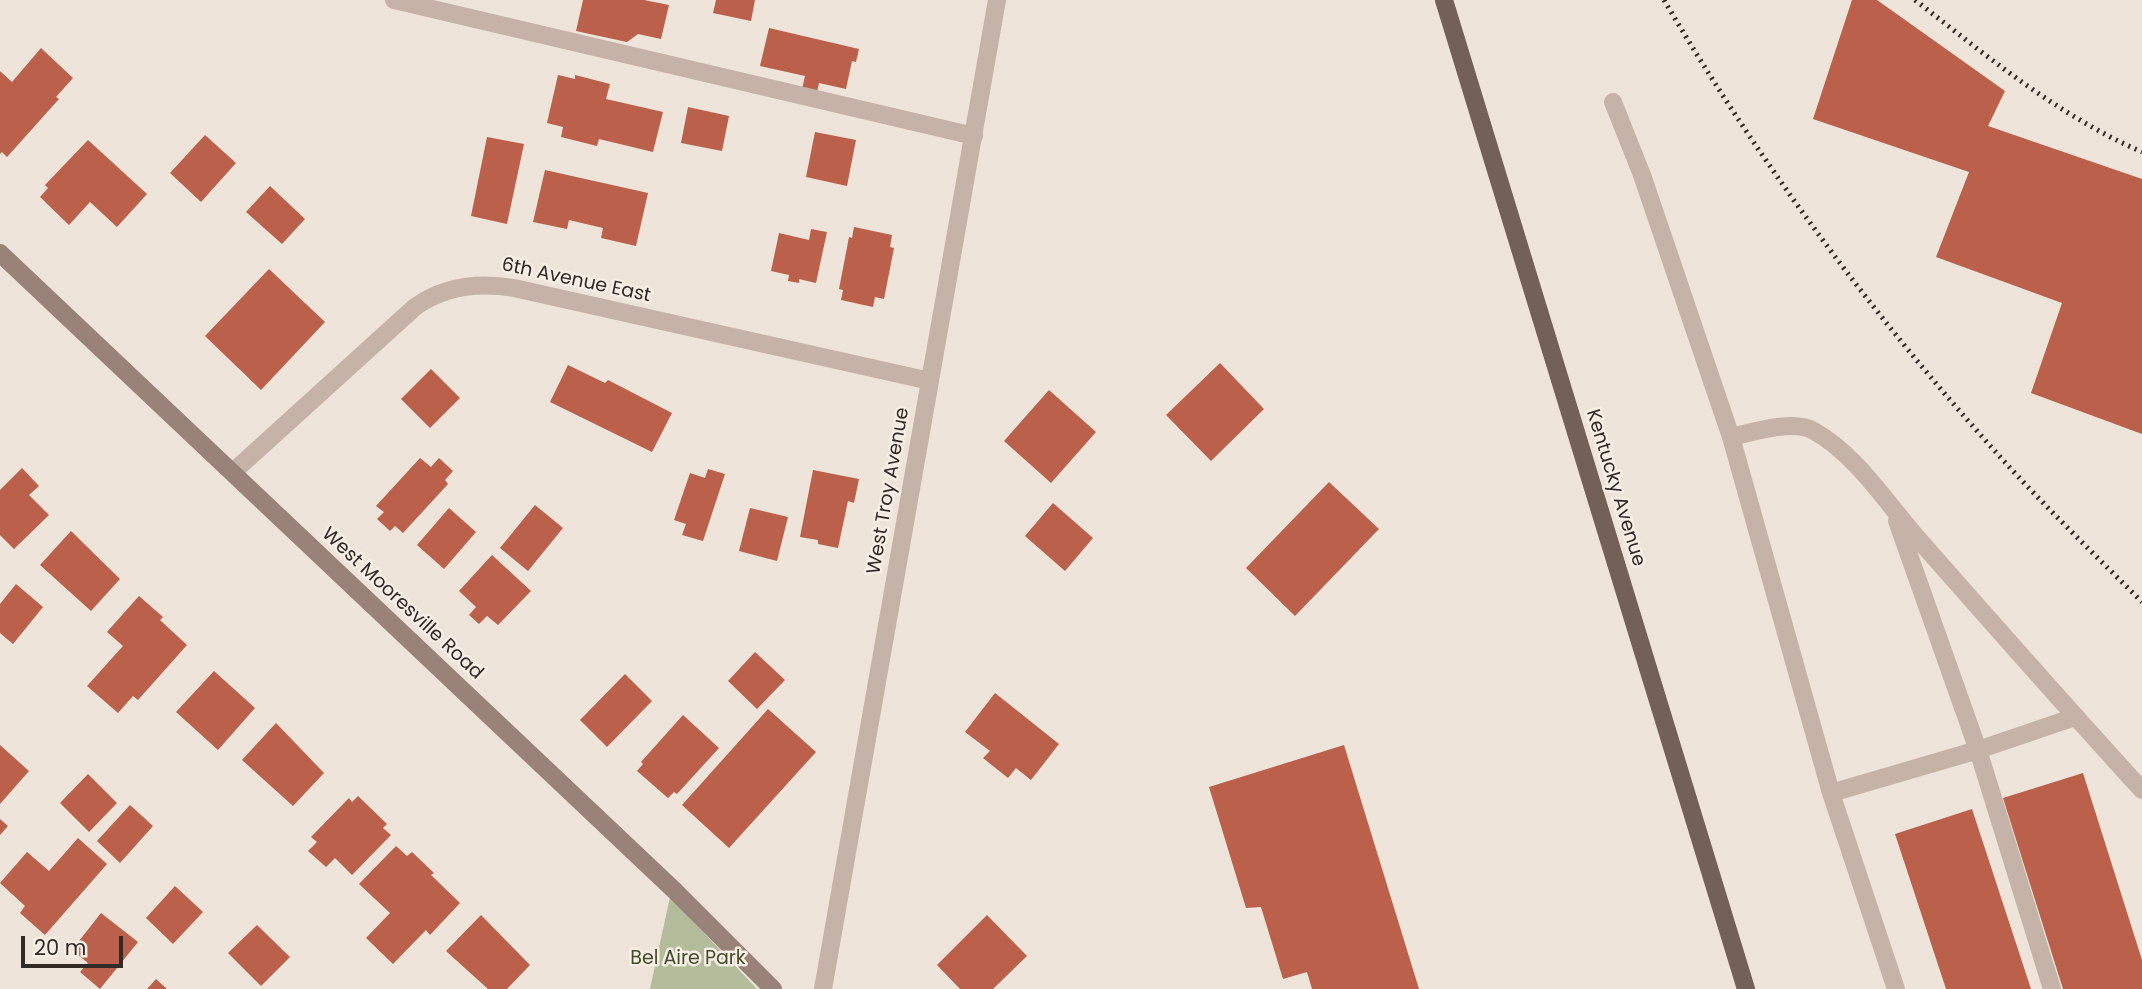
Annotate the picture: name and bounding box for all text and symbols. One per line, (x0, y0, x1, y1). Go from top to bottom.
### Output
street label: 6th Avenue East (499, 254, 653, 308)
street label: West Troy Avenue (863, 406, 915, 576)
street label: Kentucky Avenue (1580, 407, 1650, 569)
street label: West Mooresville Road (316, 523, 488, 685)
scale bar (24, 922, 126, 966)
text: 20 m (34, 933, 87, 962)
park label: Bel Aire Park (630, 948, 746, 970)

